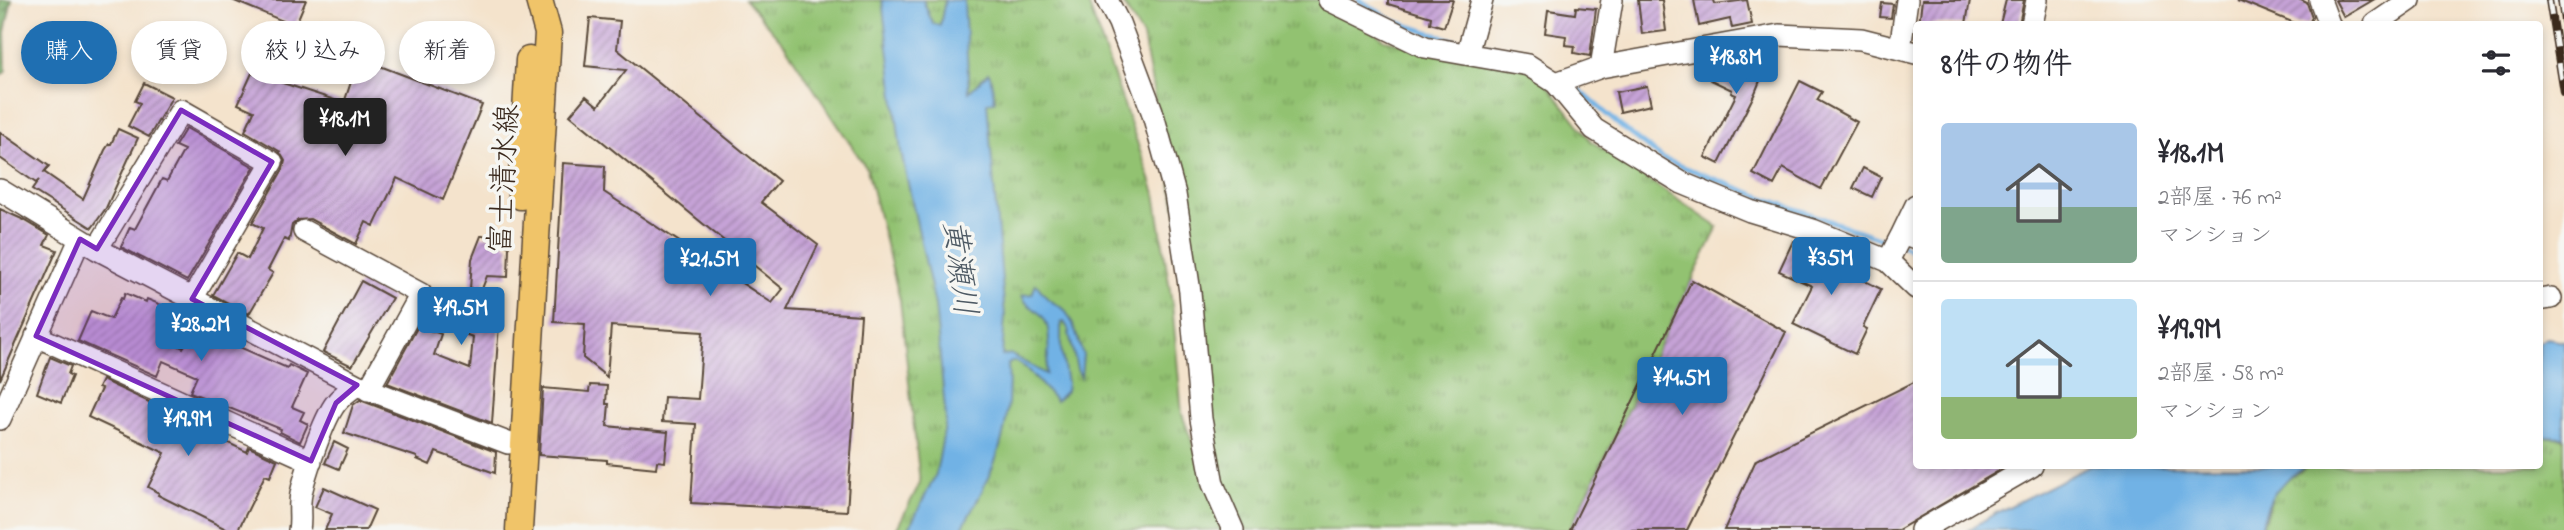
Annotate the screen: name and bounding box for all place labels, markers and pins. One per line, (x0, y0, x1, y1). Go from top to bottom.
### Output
pin: ¥18.8M (1679, 36, 1793, 96)
pin: ¥18.1M (288, 99, 402, 158)
pin: ¥21.5M (653, 238, 767, 298)
pin: ¥35M (1790, 238, 1872, 297)
pin: ¥19.5M (404, 288, 518, 347)
pin: ¥28.2M (144, 304, 258, 363)
pin: ¥14.5M (1625, 358, 1739, 417)
pin: ¥19.9M (131, 398, 245, 458)

